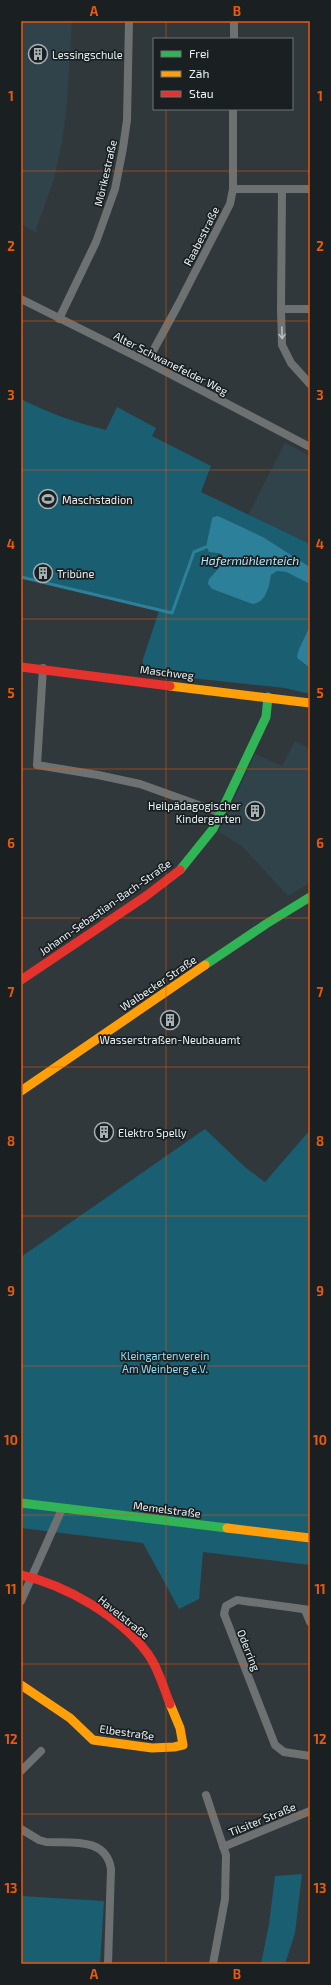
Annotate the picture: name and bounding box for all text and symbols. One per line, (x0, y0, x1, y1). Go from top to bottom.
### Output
text: A (90, 3, 99, 19)
text: B (233, 3, 241, 19)
legend (153, 38, 293, 110)
building icon: Lessingschule (27, 43, 49, 65)
text: Frei (189, 46, 209, 60)
place label: Lessingschule (52, 48, 123, 61)
text: Zäh (189, 66, 209, 80)
text: Stau (189, 86, 214, 100)
text: 1 (8, 88, 14, 104)
text: 1 (317, 88, 323, 104)
street label: Mörikestraße (91, 138, 119, 208)
street label: Raabestraße (181, 204, 221, 268)
text: 2 (7, 238, 15, 254)
text: 2 (316, 238, 324, 254)
one-way arrow (278, 326, 285, 339)
street label: Alter Schwanefelder Weg (112, 329, 230, 397)
text: 3 (7, 387, 15, 403)
text: 3 (316, 387, 324, 403)
sports icon: Maschstadion (37, 488, 59, 510)
place label: Maschstadion (62, 493, 133, 506)
text: 4 (7, 536, 15, 552)
text: 4 (316, 536, 324, 552)
water label: Hafermühlenteich (201, 553, 299, 567)
building icon: Tribüne (32, 562, 54, 584)
place label: Tribüne (57, 567, 94, 580)
street label: Maschweg (139, 662, 195, 682)
text: 5 (7, 685, 15, 701)
text: 5 (316, 685, 324, 701)
place label: Heilpädagogischer Kindergarten (148, 799, 242, 825)
building icon: Heilpädagogischer Kindergarten (244, 800, 266, 822)
text: 6 (7, 835, 15, 851)
text: 6 (316, 835, 324, 851)
street label: Johann-Sebastian-Bach-Straße (37, 856, 173, 958)
street label: Walbecker Straße (117, 953, 199, 1013)
text: 7 (8, 984, 15, 1000)
text: 7 (317, 984, 324, 1000)
building icon: Wasserstraßen-Neubauamt (159, 1009, 181, 1031)
place label: Wasserstraßen-Neubauamt (99, 1033, 241, 1046)
building icon: Elektro Spelly (93, 1121, 115, 1143)
place label: Elektro Spelly (118, 1126, 187, 1139)
text: 8 (7, 1133, 15, 1149)
text: 8 (316, 1133, 324, 1149)
text: 9 (7, 1283, 15, 1299)
text: 9 (316, 1283, 324, 1299)
park label: Kleingartenverein Am Weinberg e.V. (121, 1349, 209, 1375)
text: 10 (4, 1432, 18, 1448)
text: 10 (313, 1432, 327, 1448)
street label: Memelstraße (132, 1498, 202, 1520)
text: 11 (5, 1581, 17, 1597)
text: 11 (314, 1581, 326, 1597)
street label: Havelstraße (96, 1592, 152, 1642)
street label: Oderring (235, 1627, 263, 1673)
street label: Elbestraße (99, 1722, 155, 1742)
text: 12 (4, 1731, 18, 1747)
text: 12 (313, 1731, 327, 1747)
street label: Tilsiter Straße (226, 1800, 298, 1838)
text: 13 (5, 1880, 18, 1896)
text: 13 (314, 1880, 327, 1896)
text: A (90, 1966, 99, 1982)
text: B (233, 1966, 241, 1982)

